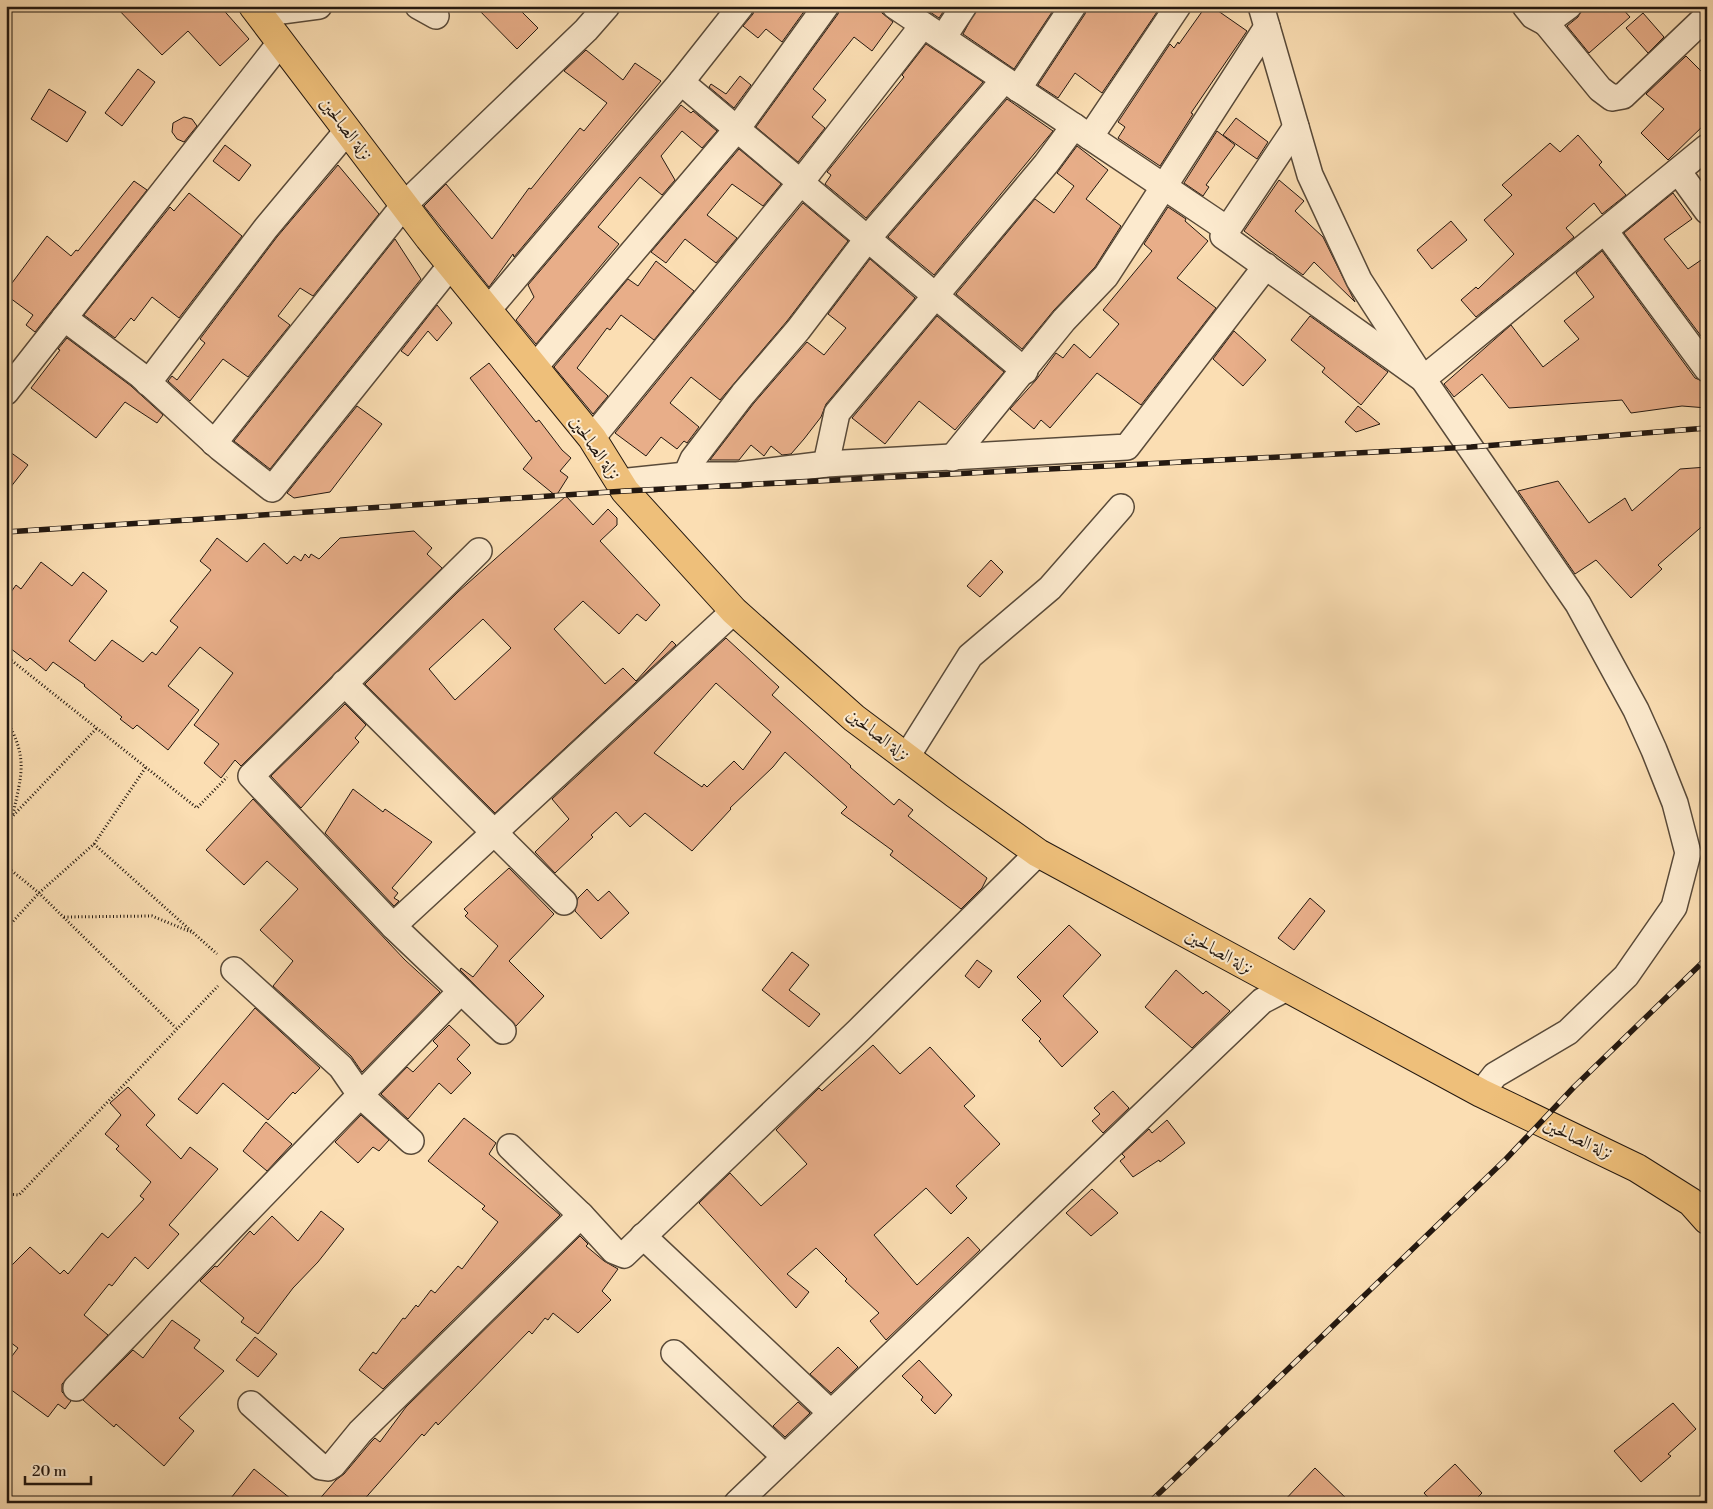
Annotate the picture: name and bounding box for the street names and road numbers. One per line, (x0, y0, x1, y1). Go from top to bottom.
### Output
street label: نزلة الصالحين (314, 92, 378, 166)
street label: نزلة الصالحين (564, 411, 626, 485)
street label: نزلة الصالحين (842, 703, 914, 767)
street label: نزلة الصالحين (1181, 924, 1257, 980)
street label: نزلة الصالحين (1540, 1113, 1616, 1165)

